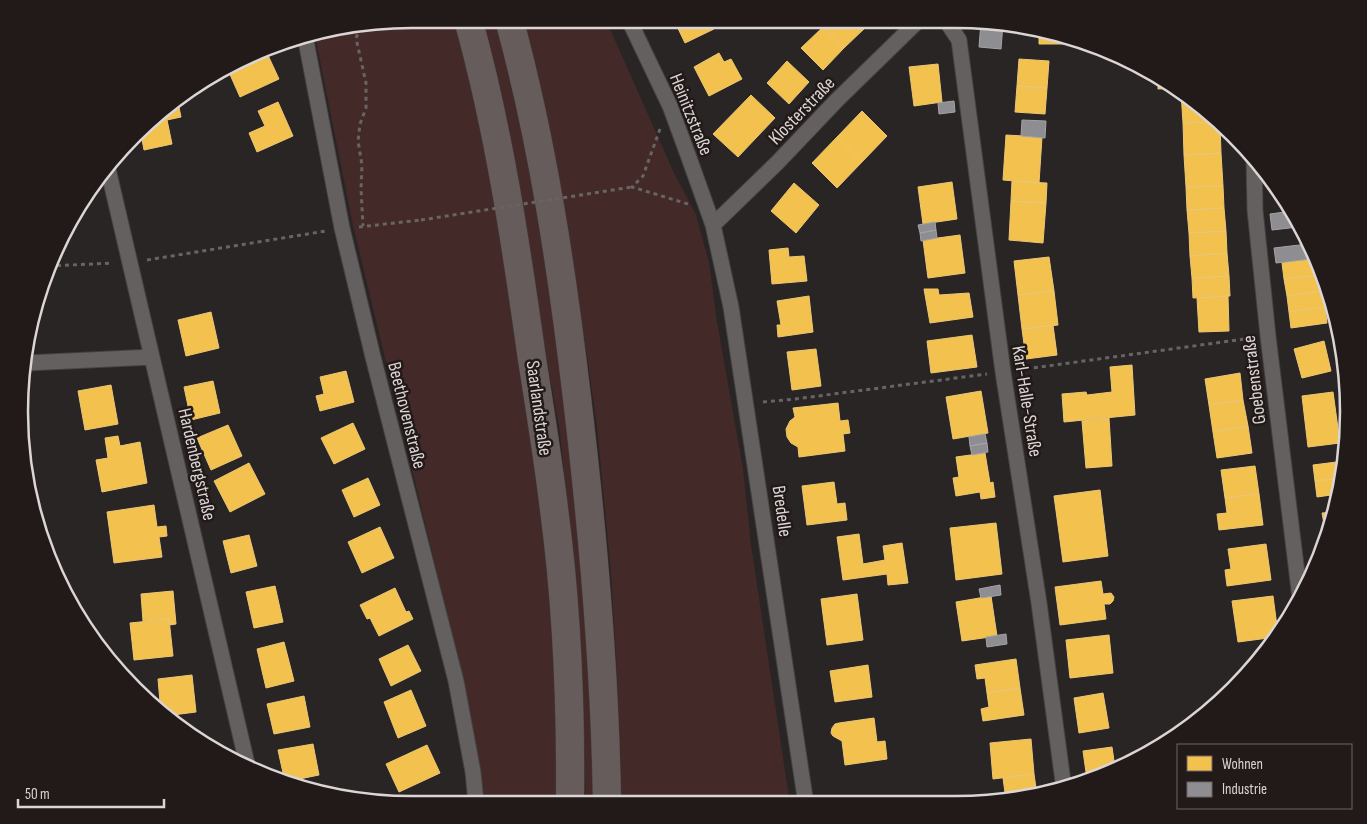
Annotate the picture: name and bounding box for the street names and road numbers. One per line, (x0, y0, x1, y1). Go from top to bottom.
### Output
street label: Heinitzstraße (664, 70, 717, 159)
street label: Klosterstraße (764, 72, 840, 150)
street label: Goebenstraße (1238, 334, 1271, 426)
street label: Karl-Halle-Straße (1006, 344, 1047, 458)
street label: Saarlandstraße (520, 359, 557, 457)
street label: Beethovenstraße (382, 360, 431, 471)
street label: Hardenbergstraße (172, 406, 221, 523)
street label: Bredelle (767, 484, 796, 538)

